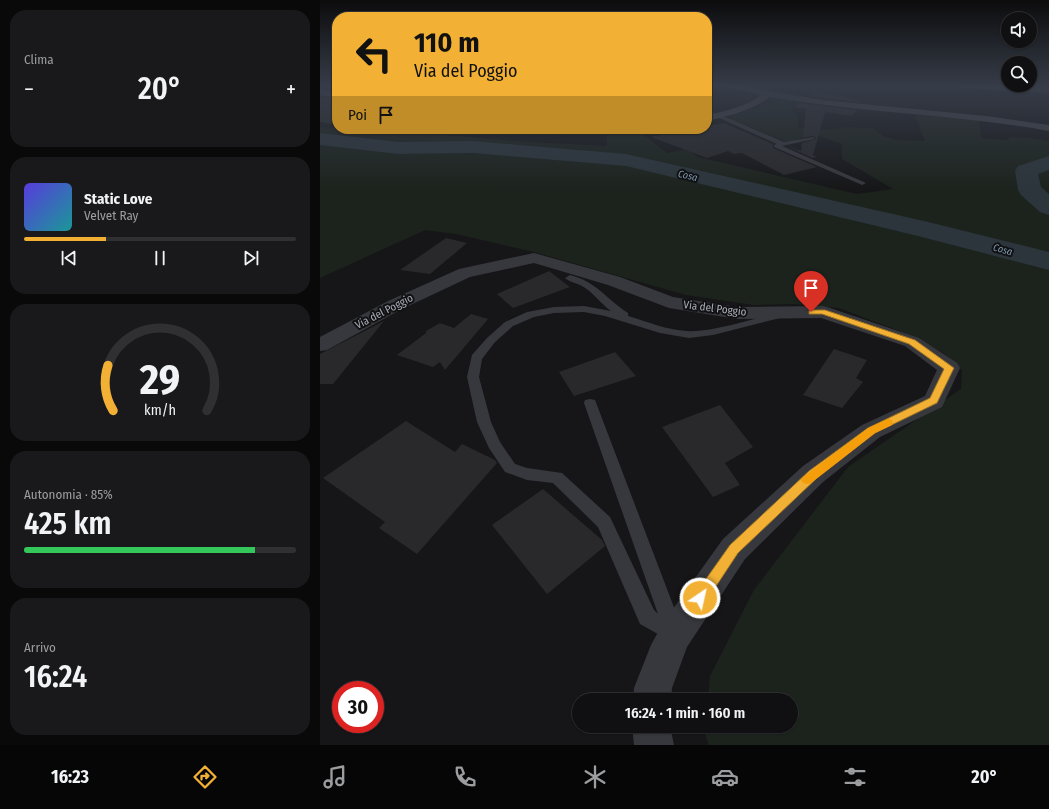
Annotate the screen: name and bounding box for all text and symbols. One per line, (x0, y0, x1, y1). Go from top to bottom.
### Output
map controls (1001, 12, 1037, 92)
button: sound (1001, 12, 1037, 48)
text: 110 m (414, 26, 480, 59)
icon: left (348, 28, 400, 80)
text: Clima (24, 52, 54, 67)
button: search (1001, 56, 1037, 92)
text: Via del Poggio (414, 60, 518, 82)
text: 20° (138, 71, 182, 107)
text: − (24, 76, 34, 103)
text: + (286, 76, 296, 103)
icon: arrive (375, 104, 397, 126)
text: Poi (348, 106, 367, 124)
water label: Cosa (677, 168, 699, 184)
text: Static Love (84, 190, 152, 208)
text: Velvet Ray (84, 208, 138, 223)
water label: Cosa (992, 242, 1014, 258)
icon: previous (58, 247, 80, 269)
icon: pause (149, 247, 171, 269)
icon: next (240, 247, 262, 269)
pin (794, 271, 828, 312)
icon: arrive (800, 277, 822, 299)
street label: Via del Poggio (353, 291, 416, 332)
street label: Via del Poggio (683, 298, 747, 319)
text: 29 (139, 354, 180, 404)
text: km/h (144, 401, 176, 418)
text: Autonomia · 85% (24, 487, 113, 502)
text: 425 km (24, 506, 111, 542)
position arrow (679, 577, 721, 619)
text: Arrivo (24, 640, 56, 655)
text: 16:24 (24, 659, 87, 695)
speed limit sign: 30 (332, 681, 384, 733)
text: 16:24 · 1 min · 160 m (625, 704, 745, 722)
icon: directions (191, 763, 219, 791)
icon: music (321, 763, 349, 791)
icon: phone (451, 763, 479, 791)
icon: climate (581, 763, 609, 791)
icon: car (711, 763, 739, 791)
icon: filters (841, 763, 869, 791)
text: 16:23 (51, 766, 89, 788)
text: 20° (971, 766, 998, 788)

